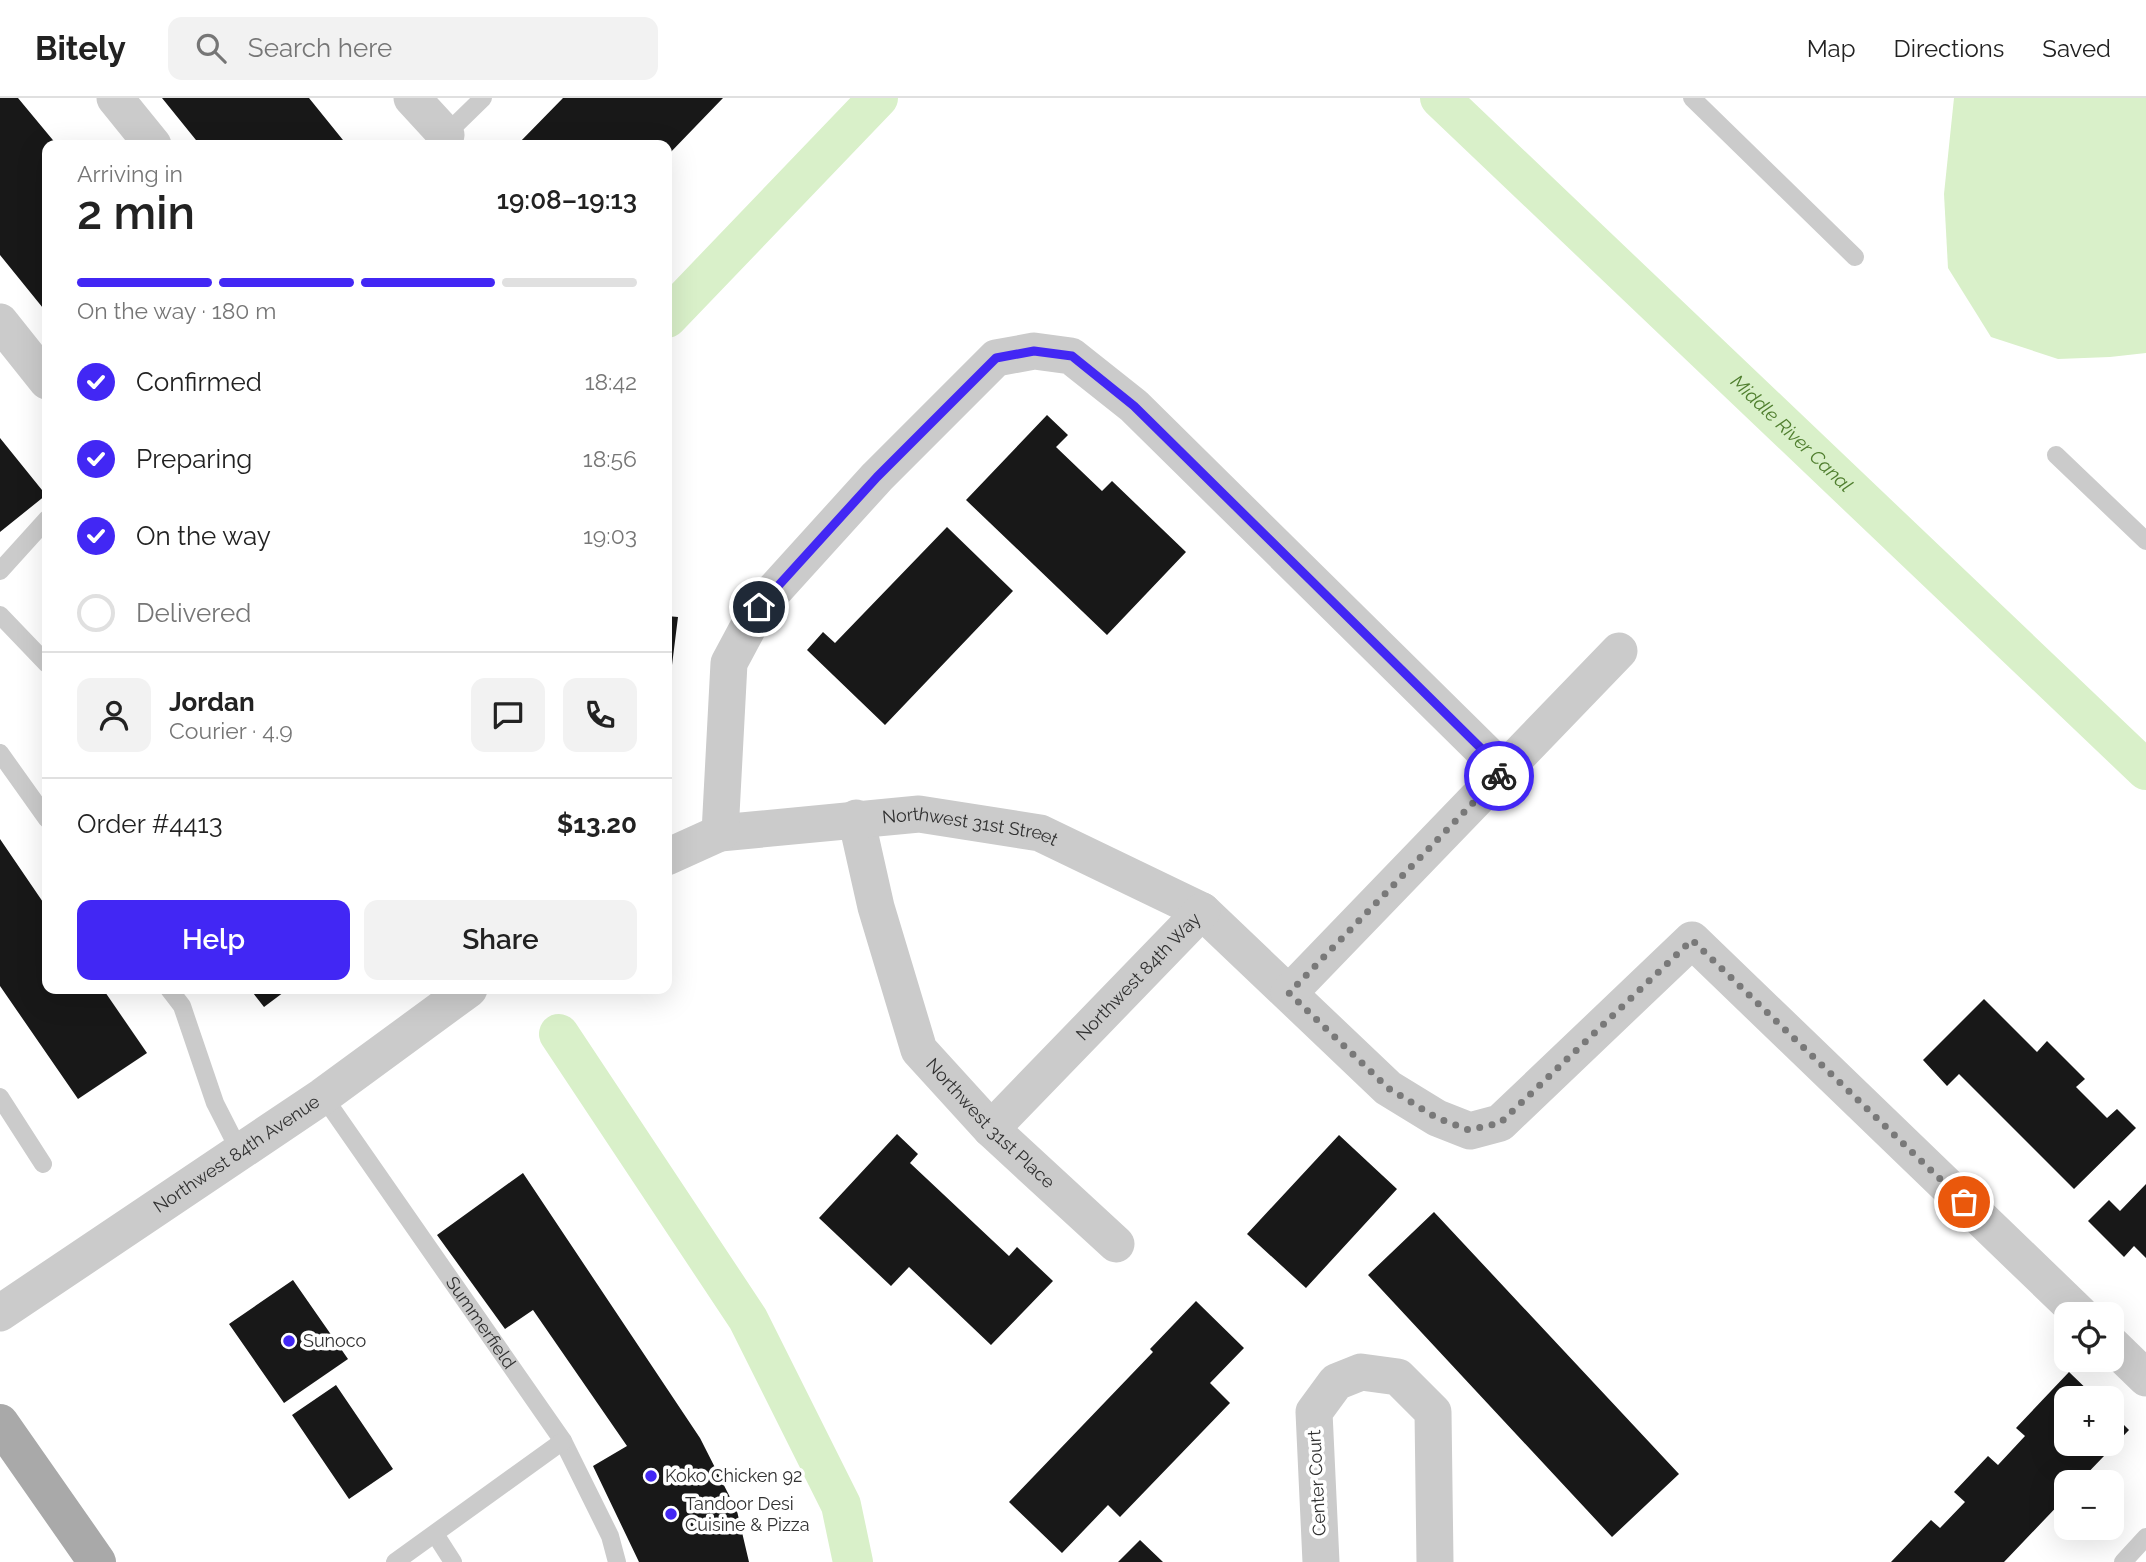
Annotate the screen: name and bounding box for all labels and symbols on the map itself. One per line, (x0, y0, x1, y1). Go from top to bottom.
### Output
water label: Middle River Canal (1727, 370, 1857, 496)
pin (729, 577, 789, 637)
courier (1464, 741, 1534, 811)
street label: Northwest 31st Street (881, 803, 1062, 850)
street label: Northwest 84th Way (1072, 908, 1205, 1045)
street label: Northwest 31st Place (922, 1054, 1060, 1193)
street label: Northwest 84th Avenue (149, 1090, 324, 1217)
pin (1934, 1172, 1994, 1232)
street label: Summerfield (442, 1272, 520, 1372)
place label: Sunoco (303, 1330, 367, 1351)
marker: Sunoco (281, 1333, 297, 1349)
street label: Center Court (1303, 1429, 1330, 1537)
place label: Koko Chicken 92 (665, 1465, 802, 1486)
marker: Koko Chicken 92 (643, 1468, 659, 1484)
place label: Tandoor Desi Cuisine & Pizza (685, 1493, 809, 1535)
marker: Tandoor Desi Cuisine & Pizza (663, 1506, 679, 1522)

